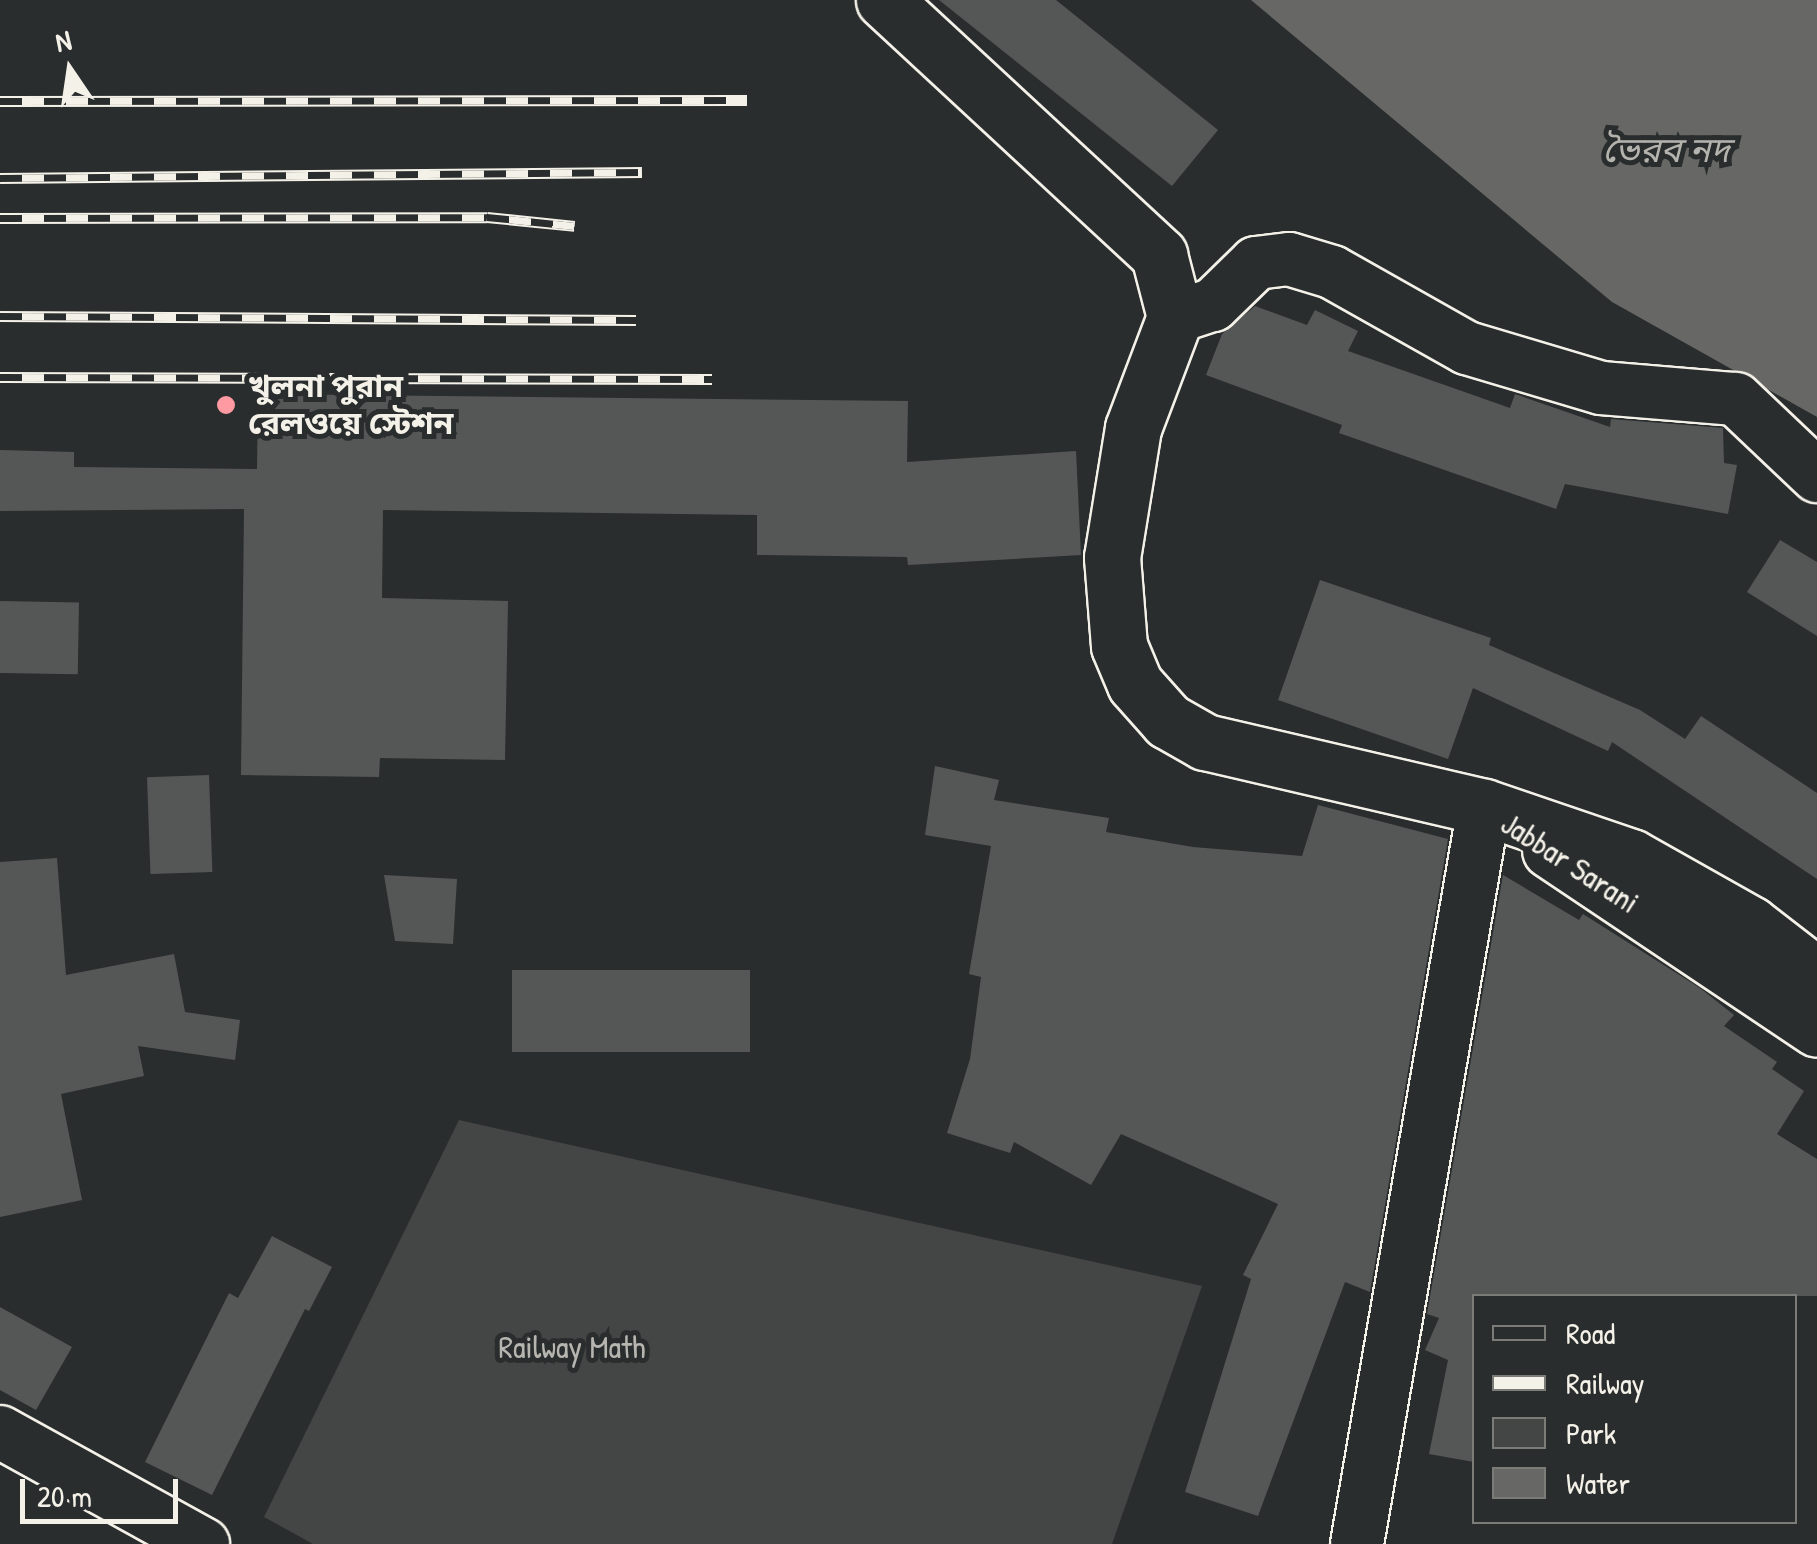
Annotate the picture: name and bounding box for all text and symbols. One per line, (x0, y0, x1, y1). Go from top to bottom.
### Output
north arrow (20, 20, 120, 120)
text: N (52, 21, 75, 61)
water label: ভৈরব নদ (1602, 129, 1730, 171)
place label: খুলনা পুরান রেলওয়ে স্টেশন (248, 368, 454, 443)
marker: খুলনা পুরান রেলওয়ে স্টেশন (213, 392, 239, 418)
street label: Jabbar Sarani (1494, 804, 1646, 922)
legend (1472, 1294, 1797, 1524)
text: Road (1566, 1313, 1615, 1353)
park label: Railway Math (498, 1328, 646, 1366)
text: Railway (1566, 1363, 1644, 1403)
text: Park (1566, 1413, 1616, 1453)
scale bar (25, 1459, 182, 1521)
text: Water (1566, 1463, 1630, 1503)
text: 20 m (37, 1476, 92, 1516)

